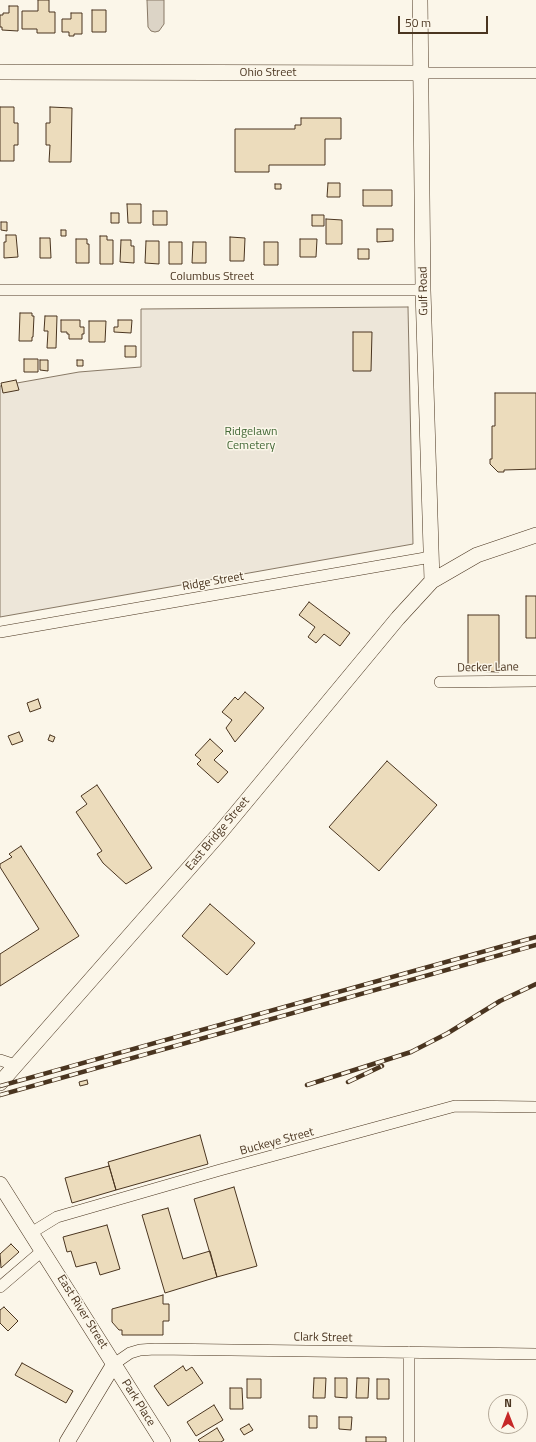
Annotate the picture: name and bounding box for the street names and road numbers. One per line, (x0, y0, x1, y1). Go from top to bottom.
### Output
street label: Ohio Street (240, 66, 296, 80)
street label: Gulf Road (416, 266, 432, 316)
street label: Columbus Street (170, 270, 254, 284)
street label: Ridge Street (181, 570, 245, 594)
street label: Decker Lane (457, 660, 519, 676)
street label: East Bridge Street (183, 794, 253, 874)
street label: Buckeye Street (238, 1125, 316, 1159)
street label: East River Street (53, 1272, 111, 1352)
street label: Clark Street (293, 1330, 353, 1346)
street label: Park Place (118, 1377, 158, 1429)

